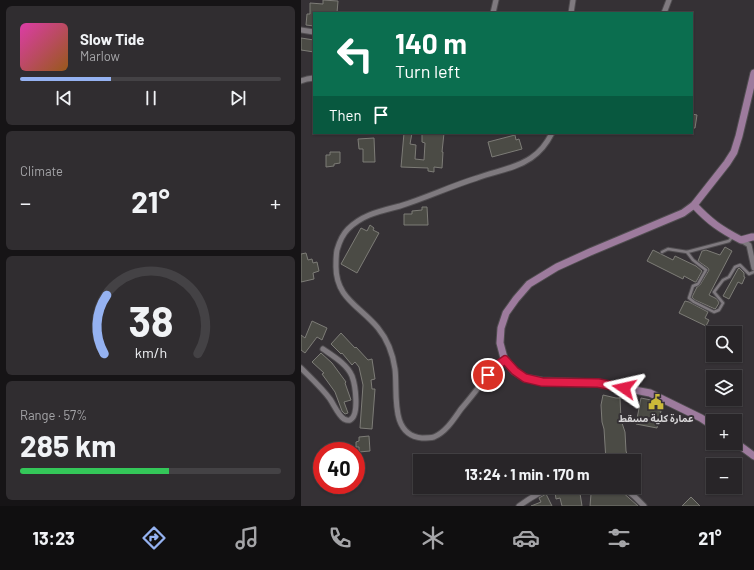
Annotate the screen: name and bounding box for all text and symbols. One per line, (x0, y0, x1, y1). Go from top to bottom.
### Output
text: 140 m (395, 26, 467, 60)
icon: left (329, 28, 381, 80)
text: Slow Tide (80, 30, 144, 48)
text: Marlow (80, 48, 120, 64)
text: Turn left (395, 60, 461, 82)
icon: previous (53, 87, 75, 109)
icon: pause (140, 87, 162, 109)
icon: next (227, 87, 249, 109)
icon: arrive (370, 104, 392, 126)
text: Then (329, 106, 362, 124)
text: Climate (20, 163, 63, 179)
text: 21° (131, 183, 170, 219)
text: − (20, 189, 31, 215)
text: + (270, 189, 281, 215)
text: 38 (128, 294, 173, 344)
map controls (706, 326, 742, 494)
button: search (706, 326, 742, 362)
text: km/h (134, 343, 167, 360)
pin (471, 358, 505, 392)
icon: arrive (477, 364, 499, 386)
position arrow (603, 367, 645, 409)
button: layers (706, 370, 742, 406)
public building icon: عمارة كلية مسقط (647, 393, 665, 411)
text: Range · 57% (20, 407, 87, 423)
place label: عمارة كلية مسقط (619, 412, 694, 425)
button: + (706, 414, 742, 450)
text: 285 km (20, 427, 116, 463)
speed limit sign: 40 (313, 442, 365, 494)
button: − (706, 458, 742, 494)
text: 13:24 · 1 min · 170 m (464, 465, 590, 483)
icon: directions (140, 524, 168, 552)
icon: music (233, 524, 261, 552)
icon: phone (326, 524, 354, 552)
icon: climate (419, 524, 447, 552)
icon: car (512, 524, 540, 552)
icon: filters (605, 524, 633, 552)
text: 13:23 (33, 527, 75, 549)
text: 21° (698, 527, 721, 549)

